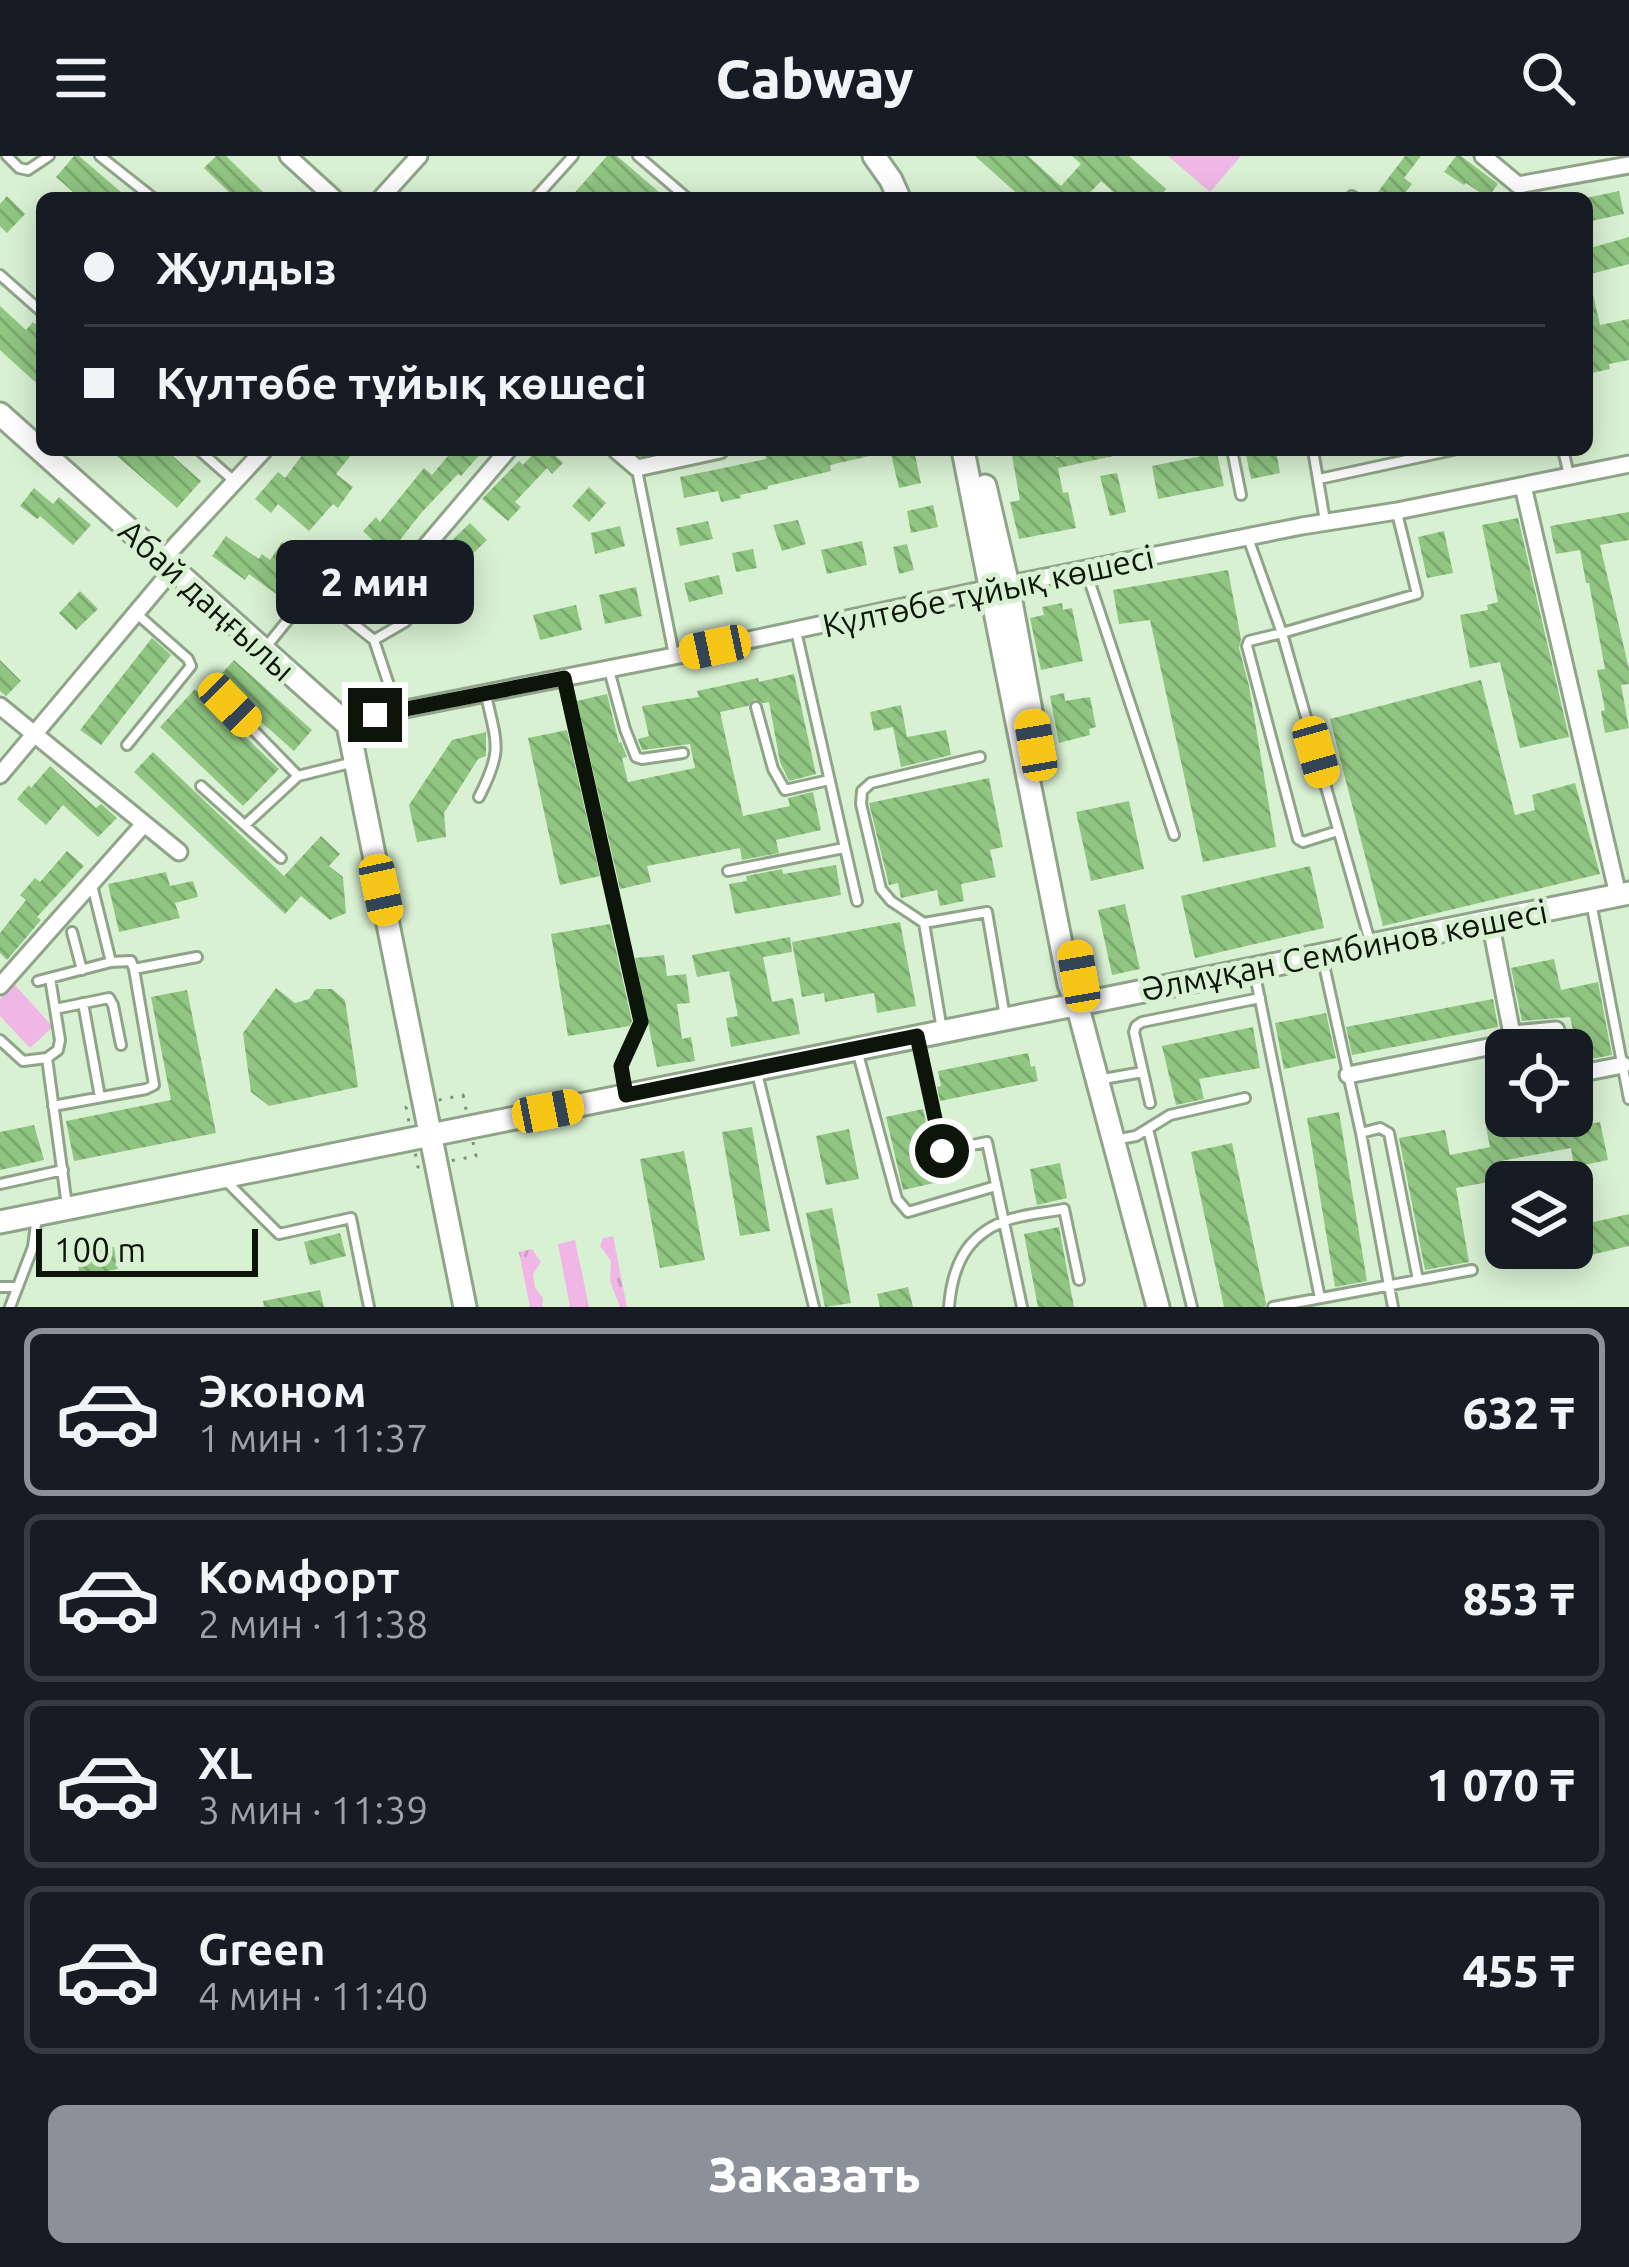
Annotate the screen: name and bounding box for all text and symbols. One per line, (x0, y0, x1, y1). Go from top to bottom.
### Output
icon: menu (48, 45, 114, 111)
icon: search (1515, 45, 1581, 111)
text: Cabway (716, 48, 913, 108)
text: Жулдыз (156, 242, 336, 293)
text: Күлтөбе тұйық көшесі (156, 357, 647, 408)
street label: Абай даңғылы (112, 511, 302, 688)
street label: Күлтөбе тұйық көшесі (819, 537, 1157, 644)
callout: 2 мин (276, 541, 474, 625)
text: 2 мин (321, 560, 429, 603)
car (676, 622, 754, 672)
car (192, 667, 268, 743)
route end (348, 688, 402, 742)
car (1012, 706, 1060, 784)
car (1289, 712, 1343, 792)
car (356, 851, 406, 929)
street label: Әлмұқан Сембинов көшесі (1138, 892, 1550, 1007)
car (1055, 937, 1103, 1015)
map controls (1485, 1029, 1593, 1269)
button: locate (1485, 1029, 1593, 1137)
car (509, 1086, 587, 1136)
route start (915, 1124, 969, 1178)
button: layers (1485, 1161, 1593, 1269)
scale bar (36, 1223, 258, 1276)
text: 100 m (54, 1231, 146, 1268)
icon: car (54, 1358, 162, 1466)
text: Эконом (198, 1365, 367, 1416)
text: 632 ₸ (1463, 1387, 1575, 1438)
text: 1 мин · 11:37 (198, 1416, 428, 1459)
icon: car (54, 1544, 162, 1652)
text: Комфорт (198, 1551, 400, 1602)
text: 853 ₸ (1463, 1573, 1575, 1624)
text: 2 мин · 11:38 (198, 1602, 428, 1645)
icon: car (54, 1730, 162, 1838)
text: XL (198, 1737, 252, 1788)
text: 1 070 ₸ (1426, 1759, 1575, 1810)
text: 3 мин · 11:39 (198, 1788, 428, 1831)
icon: car (54, 1916, 162, 2024)
text: Green (198, 1923, 325, 1974)
text: 455 ₸ (1463, 1945, 1575, 1996)
text: 4 мин · 11:40 (198, 1974, 428, 2017)
button: Заказать (48, 2105, 1581, 2243)

